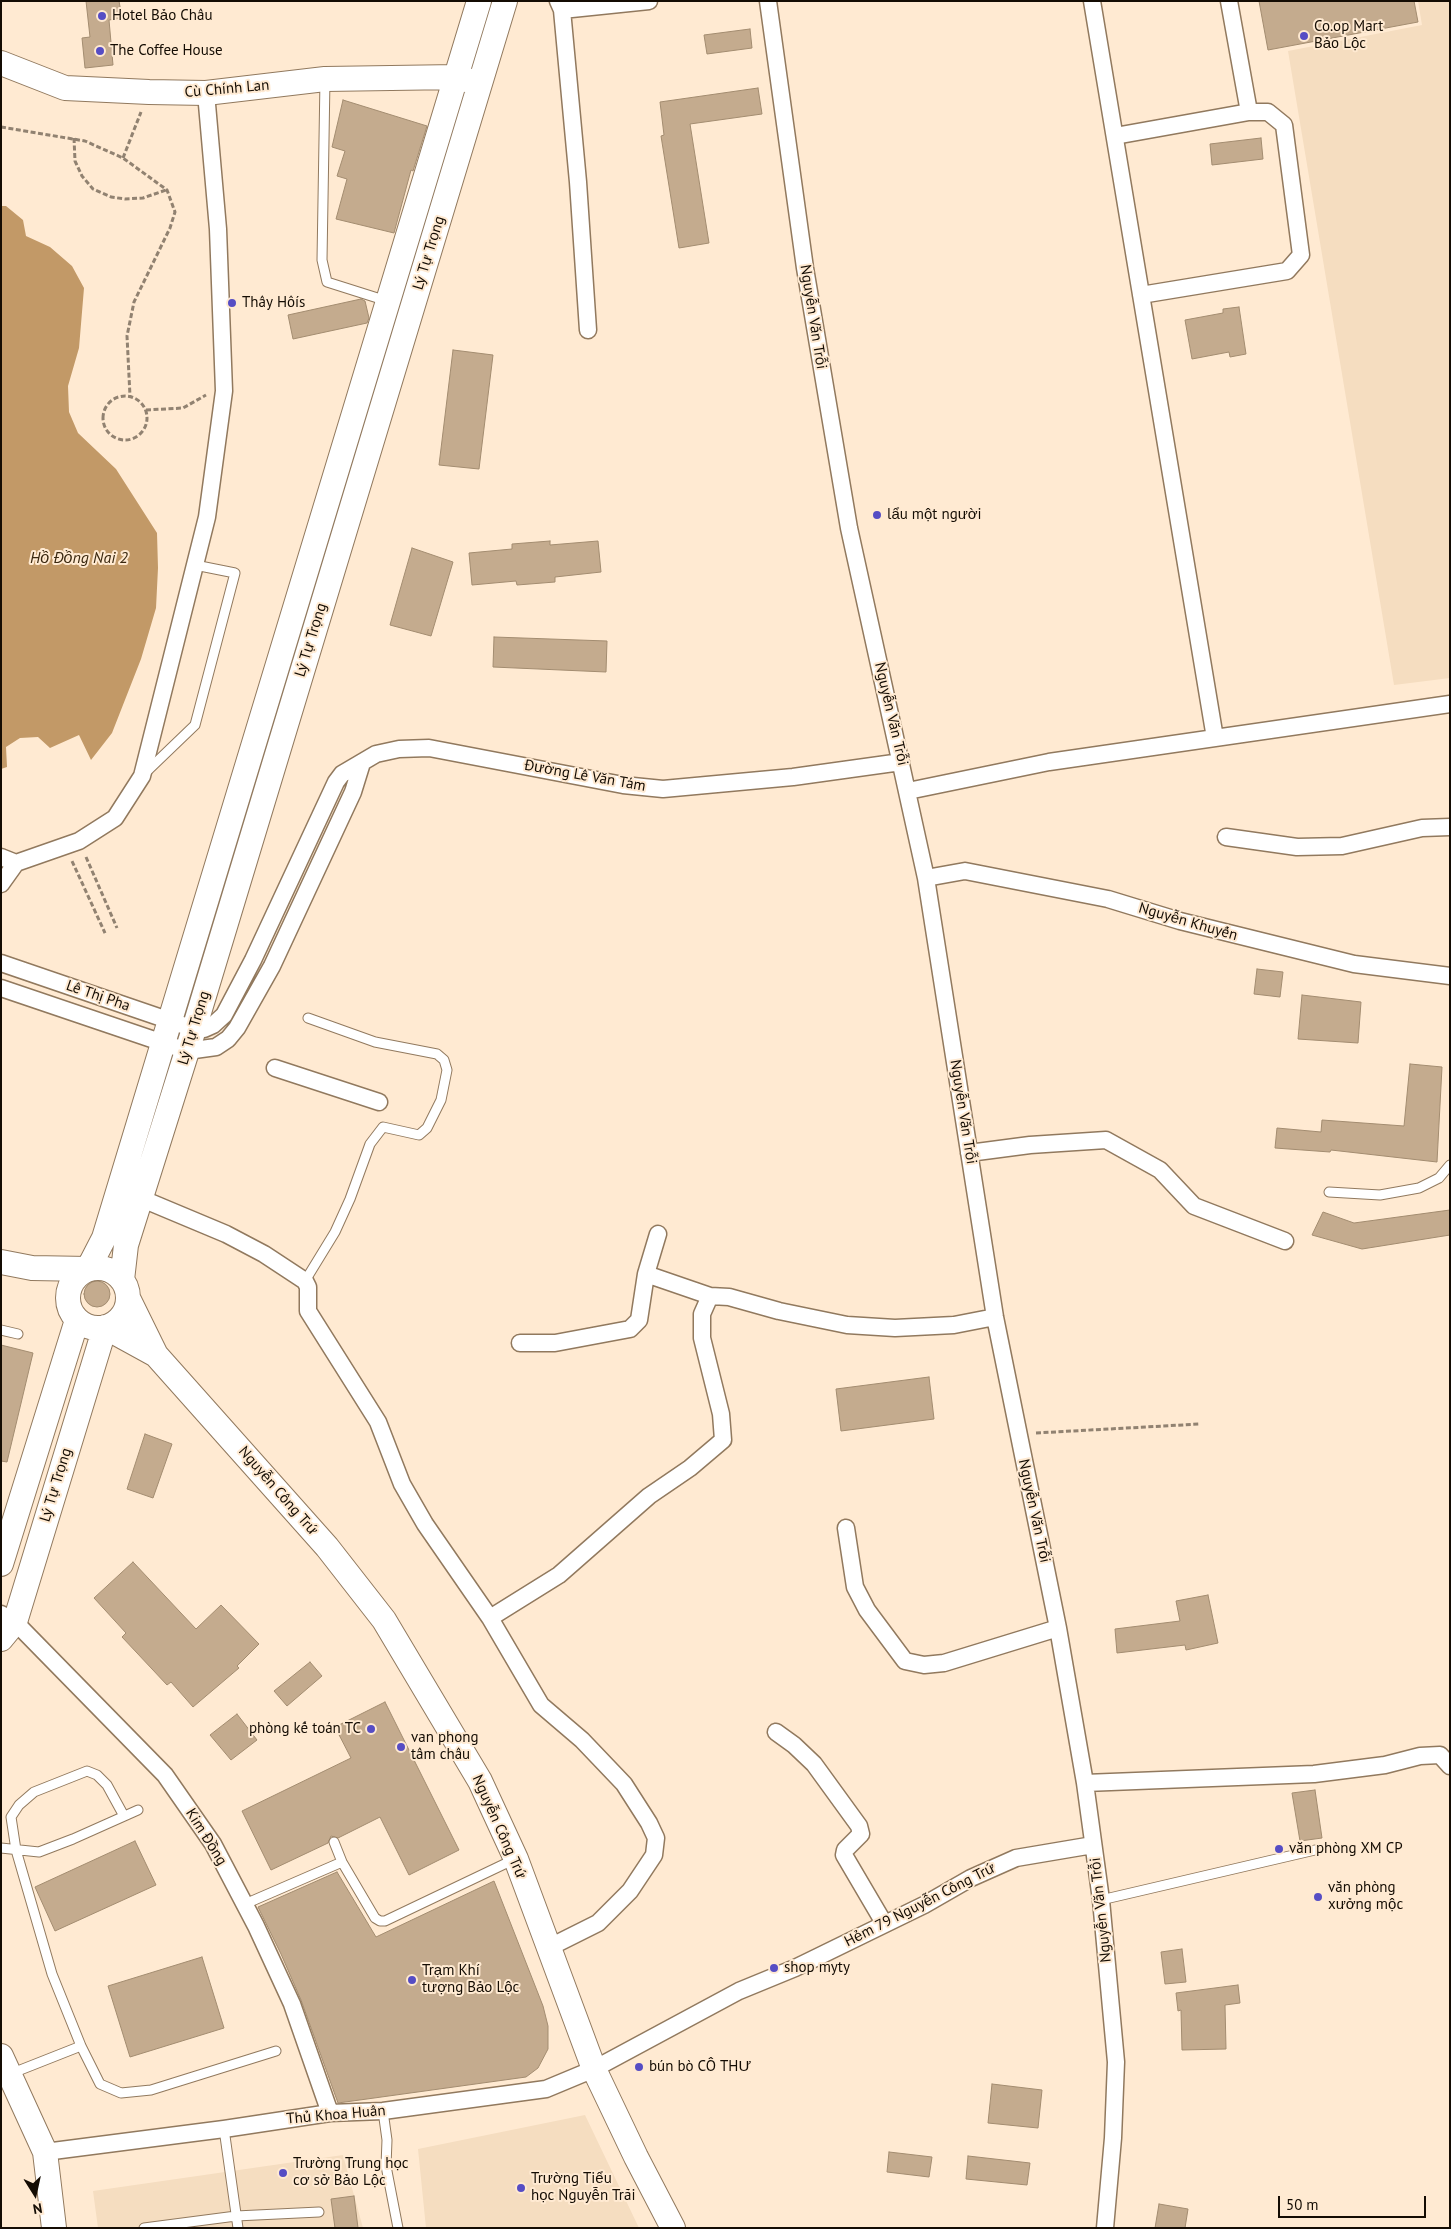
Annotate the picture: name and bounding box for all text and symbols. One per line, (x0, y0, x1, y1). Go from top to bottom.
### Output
place label: Hotel Bảo Châu (112, 7, 212, 25)
marker: Hotel Bảo Châu (96, 10, 108, 22)
place label: Co.op Mart Bảo Lộc (1314, 18, 1383, 53)
marker: Co.op Mart Bảo Lộc (1298, 30, 1310, 42)
place label: The Coffee House (110, 42, 223, 60)
marker: The Coffee House (94, 45, 106, 57)
street label: Cù Chính Lan (184, 76, 270, 102)
street label: Lý Tự Trọng (409, 214, 449, 292)
street label: Nguyễn Văn Trỗi (796, 264, 830, 370)
place label: Thây Hôís (242, 294, 305, 312)
marker: Thây Hôís (226, 297, 238, 309)
place label: lẩu một người (887, 506, 982, 524)
marker: lẩu một người (871, 509, 883, 521)
water label: Hồ Đồng Nai 2 (30, 548, 128, 568)
street label: Lý Tự Trọng (291, 601, 331, 679)
street label: Nguyễn Văn Trỗi (870, 661, 912, 767)
street label: Đường Lê Văn Tám (523, 756, 647, 796)
street label: Nguyễn Khuyến (1137, 899, 1239, 945)
street label: Lê Thị Pha (64, 977, 132, 1015)
street label: Lý Tự Trọng (174, 989, 214, 1067)
street label: Nguyễn Văn Trỗi (946, 1059, 980, 1165)
street label: Nguyễn Công Trứ (234, 1443, 322, 1539)
street label: Lý Tự Trọng (36, 1446, 76, 1524)
street label: Nguyễn Văn Trỗi (1014, 1458, 1054, 1564)
place label: phòng kế toán TC (249, 1720, 361, 1738)
marker: phòng kế toán TC (365, 1723, 377, 1735)
place label: van phong tâm châu (411, 1729, 478, 1764)
marker: van phong tâm châu (395, 1741, 407, 1753)
street label: Nguyễn Công Trứ (468, 1772, 530, 1882)
street label: Kim Đồng (181, 1805, 231, 1869)
place label: văn phòng XM CP (1289, 1840, 1403, 1858)
marker: văn phòng XM CP (1273, 1843, 1285, 1855)
street label: Nguyễn Văn Trỗi (1087, 1857, 1115, 1963)
street label: Hẻm 79 Nguyễn Công Trứ (842, 1859, 998, 1951)
place label: văn phòng xưởng mộc (1328, 1879, 1403, 1914)
marker: văn phòng xưởng mộc (1312, 1891, 1324, 1903)
place label: shop myty (784, 1959, 850, 1977)
place label: Trạm Khí tượng Bảo Lộc (422, 1962, 519, 1997)
marker: shop myty (768, 1962, 780, 1974)
marker: Trạm Khí tượng Bảo Lộc (406, 1974, 418, 1986)
place label: bún bò CÔ THƯ (649, 2058, 751, 2076)
marker: bún bò CÔ THƯ (633, 2061, 645, 2073)
street label: Thủ Khoa Huân (286, 2102, 386, 2128)
place label: Trường Trung học cơ sở Bảo Lộc (293, 2155, 409, 2190)
marker: Trường Trung học cơ sở Bảo Lộc (277, 2167, 289, 2179)
north arrow (10, 2169, 60, 2219)
place label: Trường Tiểu học Nguyễn Trãi (531, 2170, 635, 2205)
marker: Trường Tiểu học Nguyễn Trãi (515, 2182, 527, 2194)
scale bar (1281, 2186, 1428, 2218)
text: 50 m (1286, 2195, 1319, 2214)
text: N (32, 2199, 44, 2218)

